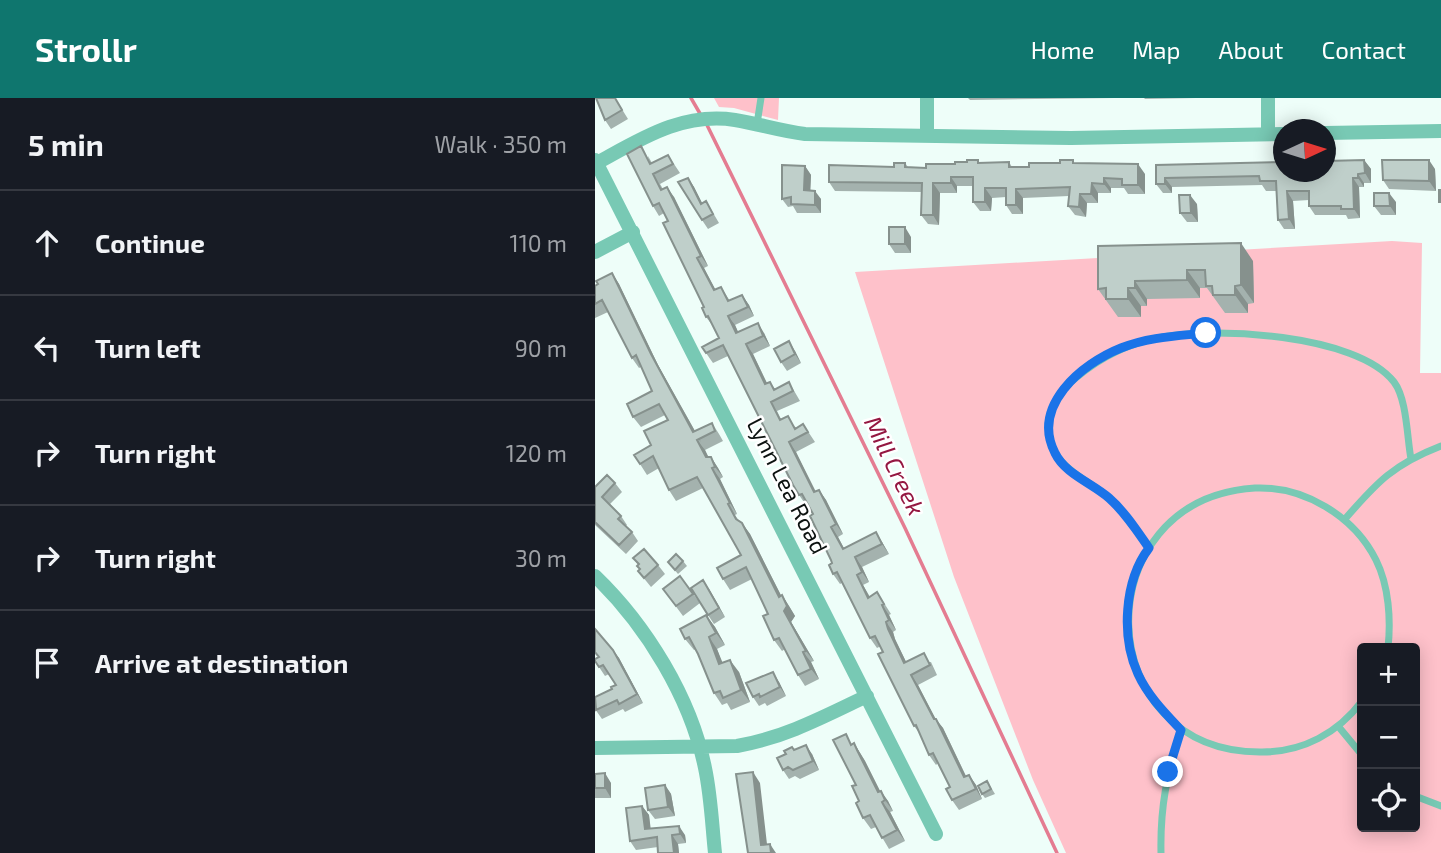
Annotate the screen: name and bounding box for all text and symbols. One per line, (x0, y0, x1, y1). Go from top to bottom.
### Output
text: Strollr (35, 29, 137, 69)
text: Home (1031, 35, 1094, 64)
text: Map (1132, 35, 1180, 64)
text: About (1218, 35, 1284, 64)
text: Contact (1322, 35, 1406, 64)
north arrow (1273, 119, 1336, 182)
text: 5 min (28, 126, 104, 162)
text: Walk · 350 m (435, 130, 567, 158)
icon: ahead (28, 224, 66, 262)
text: Continue (95, 227, 205, 258)
text: 110 m (510, 229, 567, 257)
route start (1190, 317, 1221, 348)
icon: left (28, 329, 66, 367)
text: Turn left (95, 332, 201, 363)
text: 90 m (515, 334, 567, 362)
water label: Mill Creek (859, 411, 932, 520)
street label: Lynn Lea Road (742, 413, 834, 558)
icon: right (28, 434, 66, 472)
text: Turn right (95, 437, 216, 468)
text: 120 m (506, 439, 567, 467)
icon: right (28, 539, 66, 577)
text: Turn right (95, 542, 216, 573)
text: 30 m (515, 544, 567, 572)
map controls (1357, 643, 1420, 832)
button: + (1357, 643, 1420, 706)
icon: arrive (28, 644, 66, 682)
text: Arrive at destination (95, 647, 348, 678)
button: − (1357, 706, 1420, 769)
route end (1152, 756, 1183, 787)
button: locate (1357, 769, 1420, 832)

